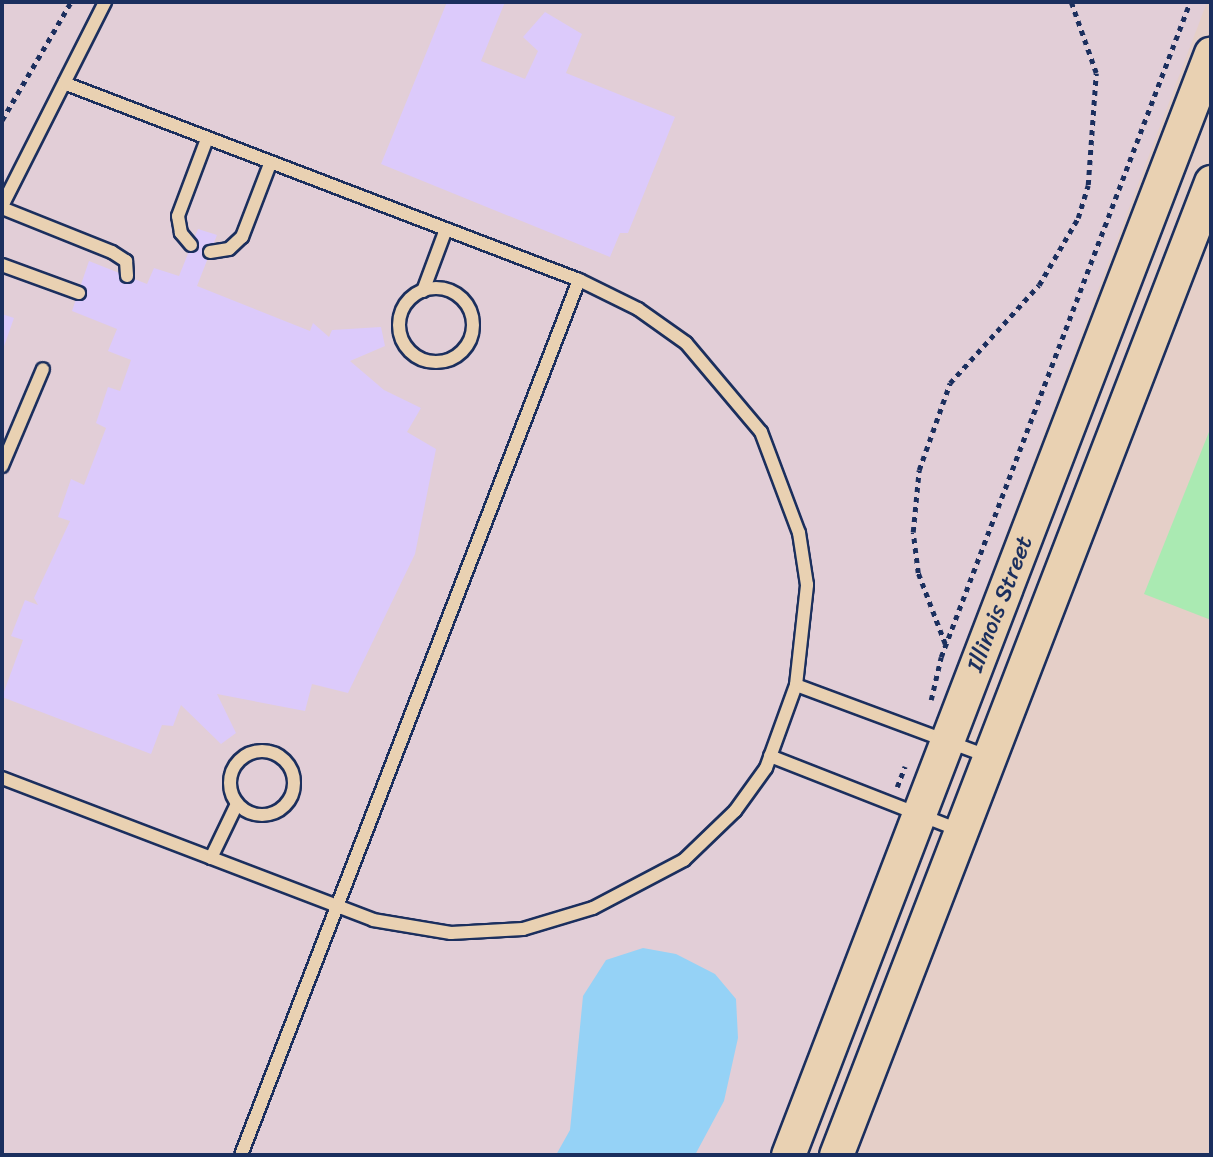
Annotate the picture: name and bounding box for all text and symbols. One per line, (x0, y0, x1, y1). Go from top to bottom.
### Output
street label: Illinois Street (962, 533, 1038, 675)

